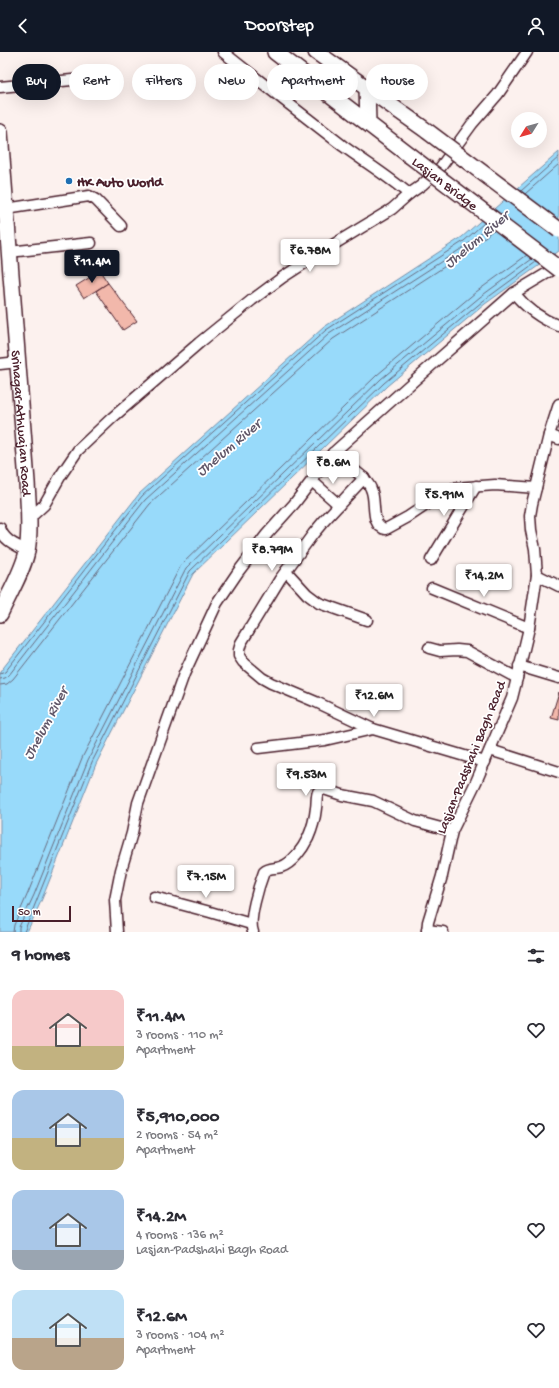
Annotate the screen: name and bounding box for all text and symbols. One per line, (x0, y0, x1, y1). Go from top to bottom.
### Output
icon: back (12, 15, 34, 37)
icon: person (525, 15, 547, 37)
text: Doorstep (245, 16, 314, 37)
chip: Buy (12, 64, 61, 100)
chip: Rent (69, 64, 124, 100)
chip: Filters (132, 64, 196, 100)
chip: New (204, 64, 259, 100)
chip: Apartment (267, 64, 358, 100)
chip: House (366, 64, 428, 100)
north arrow (511, 112, 547, 148)
map controls (511, 112, 547, 148)
street label: Lasjan Bridge (408, 154, 481, 216)
place label: HK Auto World (77, 175, 164, 192)
marker: HK Auto World (64, 176, 74, 186)
water label: Jhelum River (441, 207, 515, 273)
pin: ₹6.78M (277, 239, 343, 273)
text: ₹6.78M (289, 244, 331, 259)
pin: ₹11.4M (59, 250, 125, 284)
text: ₹11.4M (73, 255, 111, 270)
street label: Srinagar-Athwajan Road (6, 350, 34, 498)
water label: Jhelum River (193, 415, 267, 481)
pin: ₹8.6M (305, 451, 361, 485)
text: ₹8.6M (316, 456, 350, 471)
pin: ₹5.91M (411, 483, 477, 517)
text: ₹5.91M (424, 488, 464, 503)
pin: ₹8.79M (239, 538, 305, 572)
text: ₹8.79M (252, 543, 292, 558)
pin: ₹14.2M (451, 564, 517, 598)
text: ₹14.2M (465, 569, 503, 584)
street label: Lasjan-Padshahi Bagh Road (434, 677, 511, 837)
water label: Jhelum River (20, 682, 75, 763)
pin: ₹12.6M (341, 684, 407, 718)
text: ₹12.6M (355, 689, 393, 704)
pin: ₹9.53M (273, 763, 339, 797)
text: ₹9.53M (286, 768, 326, 783)
pin: ₹7.15M (173, 865, 239, 899)
text: ₹7.15M (186, 870, 226, 885)
scale bar (12, 904, 71, 923)
text: 50 m (18, 907, 40, 919)
icon: filters (525, 945, 547, 967)
text: 9 homes (12, 946, 70, 966)
icon: home (44, 1006, 92, 1054)
text: ₹11.4M (136, 1008, 185, 1028)
icon: heart (525, 1019, 547, 1041)
text: 3 rooms · 110 m² (136, 1028, 224, 1043)
text: Apartment (136, 1043, 195, 1058)
icon: home (44, 1106, 92, 1154)
text: ₹5,910,000 (136, 1108, 219, 1128)
icon: heart (525, 1119, 547, 1141)
text: 2 rooms · 54 m² (136, 1128, 218, 1143)
text: Apartment (136, 1143, 195, 1158)
icon: home (44, 1206, 92, 1254)
text: ₹14.2M (136, 1208, 186, 1228)
icon: heart (525, 1219, 547, 1241)
text: 4 rooms · 136 m² (136, 1228, 224, 1243)
text: Lasjan-Padshahi Bagh Road (136, 1243, 288, 1258)
icon: home (44, 1306, 92, 1354)
text: ₹12.6M (136, 1308, 187, 1328)
icon: heart (525, 1319, 547, 1341)
text: 3 rooms · 104 m² (136, 1328, 224, 1343)
text: Apartment (136, 1343, 195, 1358)

